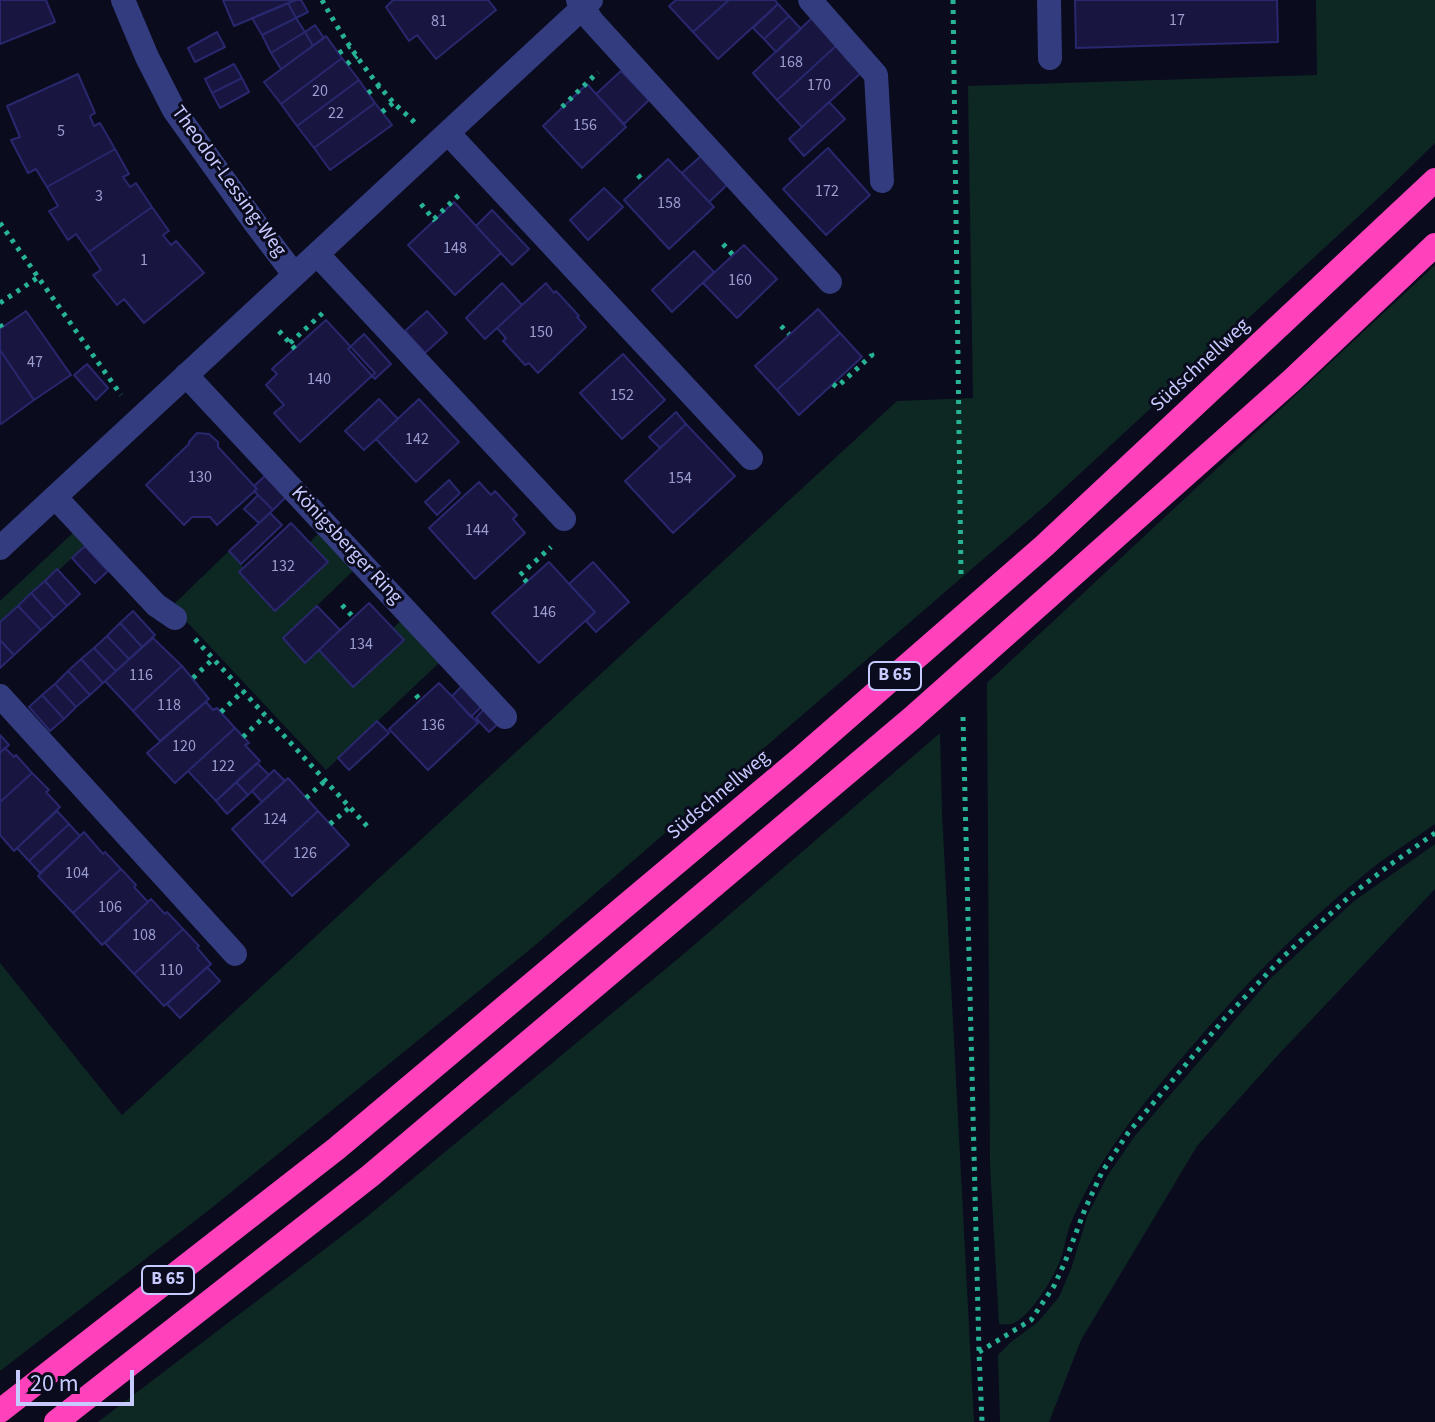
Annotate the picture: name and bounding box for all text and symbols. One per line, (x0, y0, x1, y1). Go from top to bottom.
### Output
house number: 17 (1169, 11, 1185, 31)
house number: 81 (431, 12, 447, 32)
house number: 168 (779, 53, 803, 73)
house number: 170 (807, 76, 831, 96)
house number: 20 (312, 82, 328, 102)
street label: Theodor-Lessing-Weg (165, 102, 291, 262)
house number: 22 (328, 104, 344, 124)
house number: 156 (573, 116, 597, 136)
house number: 5 (57, 122, 65, 142)
house number: 172 (815, 182, 839, 202)
house number: 3 (95, 187, 103, 207)
house number: 158 (657, 194, 681, 214)
house number: 148 (443, 239, 467, 259)
house number: 1 (140, 251, 148, 271)
house number: 160 (728, 271, 752, 291)
street label: Südschnellweg (1147, 314, 1255, 418)
house number: 150 (529, 323, 553, 343)
house number: 47 (27, 353, 43, 373)
house number: 140 (307, 370, 331, 390)
house number: 152 (610, 386, 634, 406)
house number: 142 (405, 430, 429, 450)
house number: 130 (188, 468, 212, 488)
house number: 154 (668, 469, 692, 489)
street label: Königsberger Ring (285, 482, 407, 610)
house number: 144 (465, 521, 489, 541)
house number: 132 (271, 557, 295, 577)
house number: 146 (532, 603, 556, 623)
house number: 134 (349, 635, 373, 655)
road number: B 65 (869, 662, 921, 690)
house number: 116 (129, 666, 153, 686)
house number: 118 (157, 696, 181, 716)
house number: 136 (421, 716, 445, 736)
house number: 120 (172, 737, 196, 757)
street label: Südschnellweg (663, 746, 775, 846)
house number: 122 (211, 757, 235, 777)
house number: 124 (263, 810, 287, 830)
house number: 126 (293, 844, 317, 864)
house number: 104 (65, 864, 89, 884)
house number: 106 (98, 898, 122, 918)
house number: 108 (132, 926, 156, 946)
house number: 110 (159, 961, 183, 981)
road number: B 65 (142, 1266, 194, 1294)
scale bar (20, 1354, 138, 1404)
text: 20 m (30, 1366, 79, 1401)

